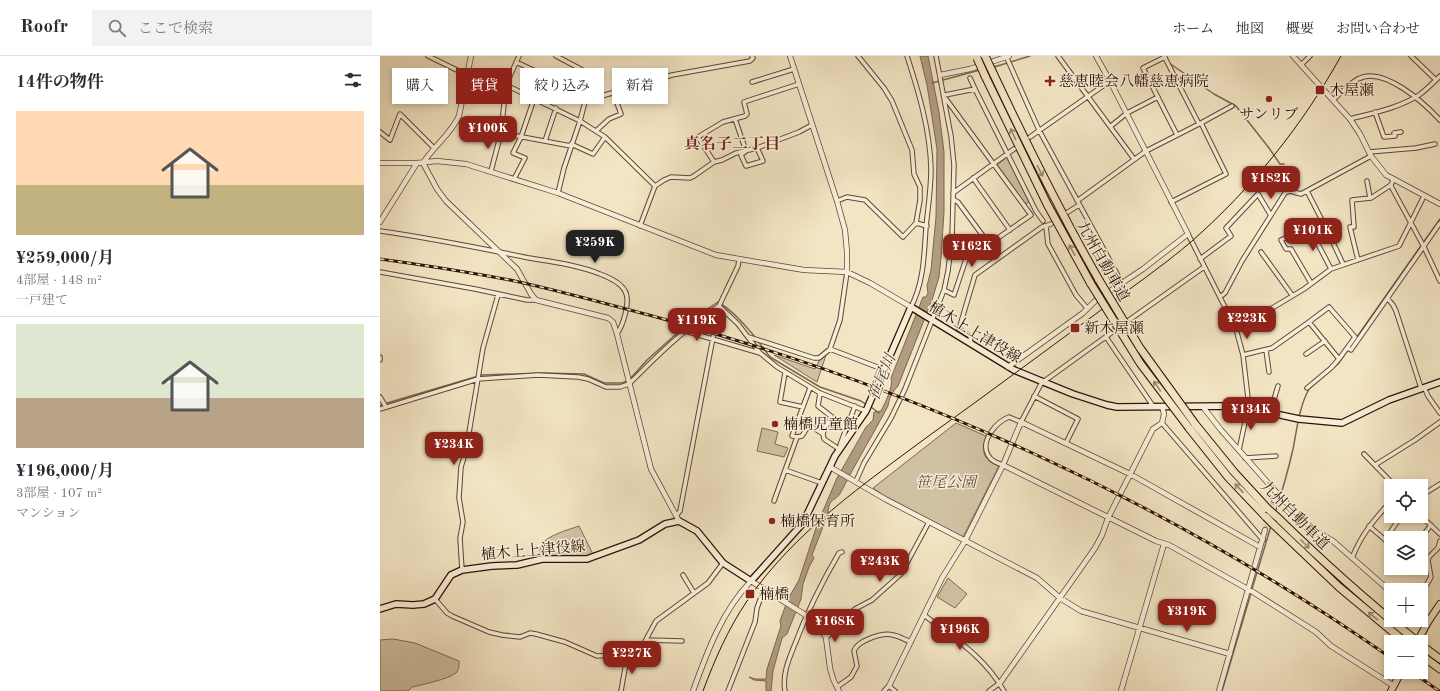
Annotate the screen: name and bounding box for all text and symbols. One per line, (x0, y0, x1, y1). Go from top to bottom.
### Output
search box (92, 10, 372, 46)
icon: search (106, 17, 128, 39)
text: Roofr (20, 18, 68, 37)
text: ここで検索 (138, 22, 213, 37)
text: ホーム (1172, 22, 1214, 36)
text: 地図 (1236, 22, 1264, 36)
text: 概要 (1286, 22, 1314, 36)
text: お問い合わせ (1336, 22, 1420, 36)
chip: 購入 (392, 68, 448, 104)
chip: 賃貸 (456, 68, 512, 104)
chip: 絞り込み (520, 68, 604, 104)
chip: 新着 (612, 68, 668, 104)
icon: filters (342, 69, 364, 91)
place label: 慈恵睦会八幡慈恵病院 (1059, 73, 1209, 90)
text: 14件の物件 (16, 74, 104, 91)
marker: 慈恵睦会八幡慈恵病院 (1044, 75, 1056, 87)
place label: 木屋瀬 (1329, 82, 1374, 99)
marker: 木屋瀬 (1314, 84, 1326, 96)
marker: サンリブ (1264, 94, 1274, 104)
place label: サンリブ (1239, 106, 1299, 123)
pin: ¥100K (460, 116, 516, 150)
text: ¥100K (468, 122, 508, 135)
one-way arrow (1009, 129, 1016, 141)
district label: 真名子二丁目 (684, 135, 780, 153)
icon: home (154, 137, 226, 209)
one-way arrow (1036, 165, 1044, 177)
pin: ¥182K (1243, 166, 1299, 200)
text: ¥182K (1251, 172, 1291, 185)
street label: 九州自動車道 (1073, 218, 1132, 304)
pin: ¥101K (1285, 218, 1341, 252)
text: ¥101K (1293, 224, 1333, 237)
pin: ¥259K (567, 230, 623, 264)
pin: ¥162K (944, 234, 1000, 268)
text: ¥259K (575, 236, 615, 249)
text: ¥162K (952, 240, 992, 253)
one-way arrow (1067, 244, 1075, 256)
text: ¥259,000/月 (16, 250, 114, 267)
text: 4部屋 · 148 m² (16, 274, 102, 287)
text: 一戸建て (16, 294, 68, 307)
street label: 植木上上津役線 (925, 298, 1024, 367)
pin: ¥223K (1219, 306, 1275, 340)
pin: ¥119K (669, 308, 725, 342)
text: ¥223K (1227, 312, 1267, 325)
text: ¥119K (677, 314, 717, 327)
place label: 新木屋瀬 (1084, 320, 1144, 337)
marker: 新木屋瀬 (1069, 322, 1081, 334)
icon: home (154, 350, 226, 422)
water label: 笹尾川 (865, 350, 900, 403)
one-way arrow (1153, 381, 1161, 392)
pin: ¥134K (1223, 397, 1279, 431)
text: ¥134K (1231, 403, 1271, 416)
place label: 楠橋児童館 (783, 416, 858, 433)
marker: 楠橋児童館 (770, 419, 780, 429)
pin: ¥234K (426, 432, 482, 466)
text: ¥234K (434, 438, 474, 451)
text: ¥196,000/月 (16, 463, 114, 480)
park label: 笹尾公園 (916, 474, 979, 491)
street label: 九州自動車道 (1257, 478, 1332, 553)
map controls (1384, 479, 1428, 679)
button: locate (1384, 479, 1428, 523)
one-way arrow (1234, 483, 1244, 493)
text: 3部屋 · 107 m² (16, 487, 102, 500)
text: マンション (16, 507, 80, 520)
place label: 楠橋保育所 (780, 513, 855, 530)
marker: 楠橋保育所 (767, 516, 777, 526)
button: layers (1384, 531, 1428, 575)
street label: 植木上上津役線 (480, 537, 586, 564)
one-way arrow (1300, 539, 1309, 549)
pin: ¥243K (852, 549, 908, 583)
text: ¥243K (860, 555, 900, 568)
button: + (1384, 583, 1428, 627)
place label: 楠橋 (759, 586, 789, 603)
marker: 楠橋 (744, 588, 756, 600)
pin: ¥319K (1159, 599, 1215, 633)
text: ¥319K (1167, 605, 1207, 618)
pin: ¥168K (807, 609, 863, 643)
one-way arrow (1368, 611, 1378, 620)
text: ¥168K (815, 615, 855, 628)
pin: ¥196K (932, 617, 988, 651)
text: ¥196K (940, 623, 980, 636)
button: − (1384, 635, 1428, 679)
pin: ¥227K (604, 641, 660, 675)
text: ¥227K (612, 647, 652, 660)

